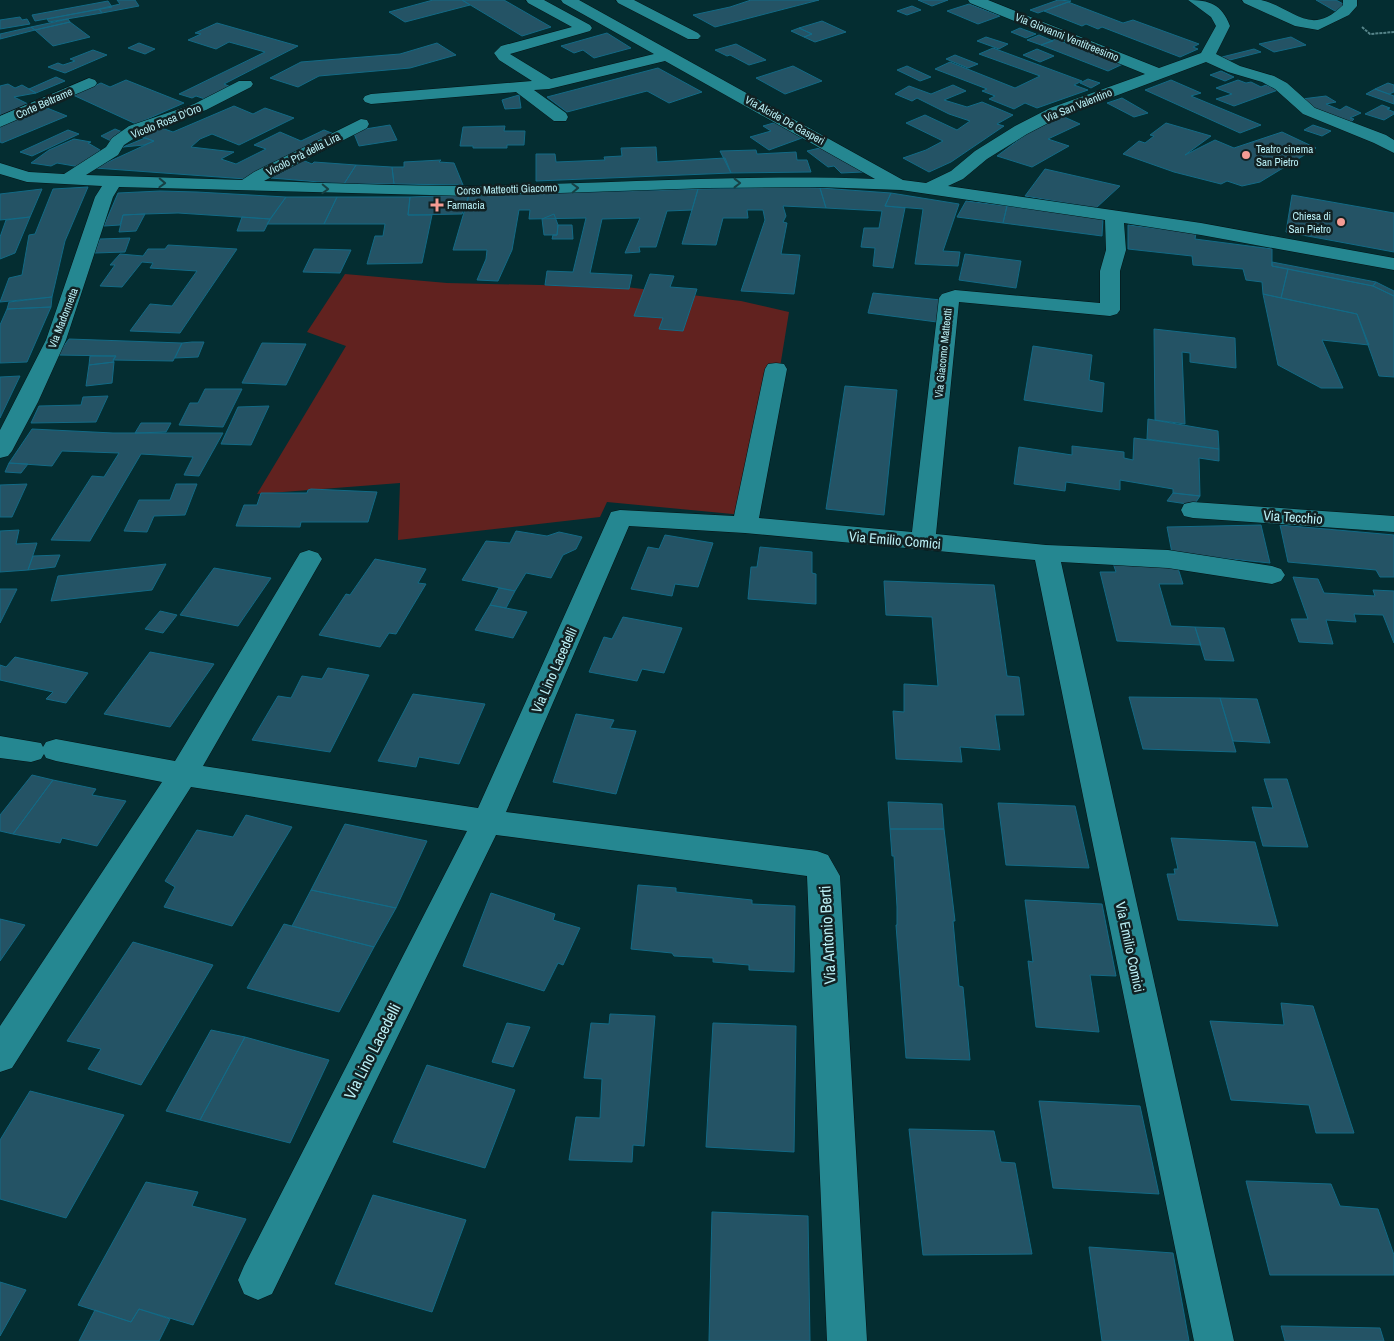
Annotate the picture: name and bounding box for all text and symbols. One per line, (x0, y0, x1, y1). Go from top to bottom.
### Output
street label: Via Giovanni Ventitreesimo (1013, 10, 1121, 64)
street label: Corte Beltrame (13, 84, 75, 122)
street label: Via San Valentino (1042, 85, 1114, 125)
street label: Via Alcide De Gasperi (743, 92, 827, 148)
street label: Vicolo Rosa D'Oro (129, 101, 203, 141)
street label: Vicolo Prà della Lira (264, 129, 342, 179)
place label: Teatro cinema San Pietro (1256, 142, 1313, 169)
marker: Teatro cinema San Pietro (1240, 149, 1252, 161)
one-way arrow (159, 177, 167, 188)
one-way arrow (734, 178, 741, 188)
street label: Corso Matteotti Giacomo (456, 180, 558, 198)
one-way arrow (571, 182, 579, 193)
one-way arrow (321, 183, 329, 194)
place label: Farmacia (447, 198, 485, 212)
marker: Farmacia (431, 199, 443, 211)
place label: Chiesa di San Pietro (1288, 209, 1331, 236)
marker: Chiesa di San Pietro (1335, 216, 1347, 228)
street label: Via Madonnetta (45, 286, 81, 350)
street label: Via Giacomo Matteotti (931, 307, 955, 399)
street label: Via Tecchio (1263, 506, 1323, 528)
street label: Via Emilio Comici (848, 527, 942, 553)
street label: Via Lino Lacedelli (527, 624, 581, 716)
street label: Via Antonio Berti (813, 885, 841, 985)
street label: Via Emilio Comici (1112, 900, 1148, 994)
street label: Via Lino Lacedelli (338, 999, 406, 1103)

